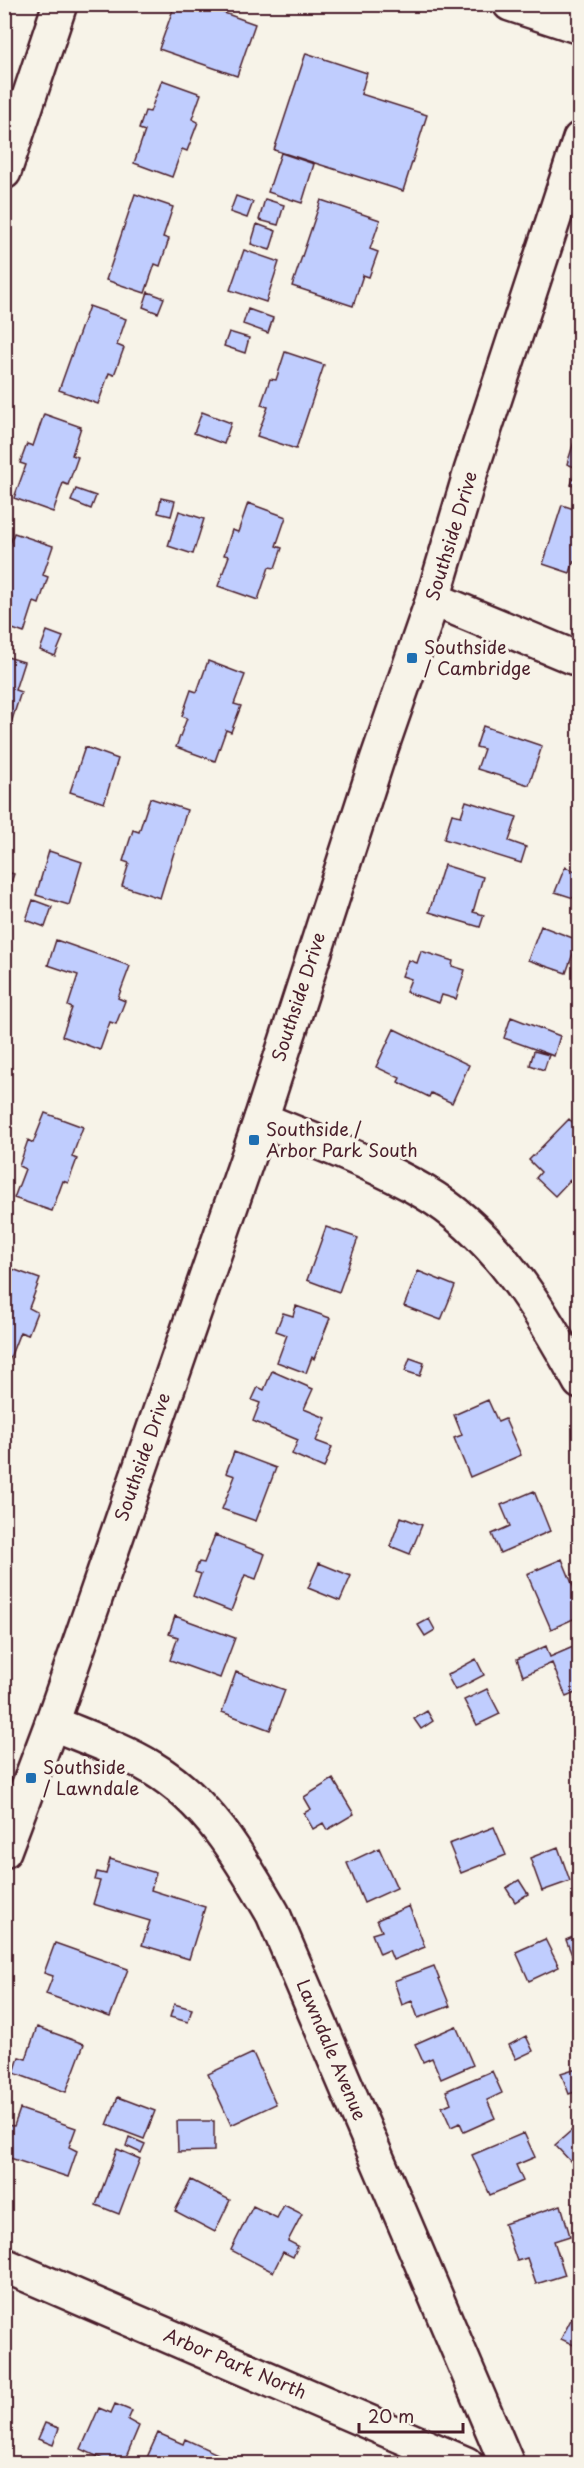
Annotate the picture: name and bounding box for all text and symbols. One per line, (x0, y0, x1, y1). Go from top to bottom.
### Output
street label: Southside Drive (418, 467, 483, 604)
place label: Southside / Cambridge (424, 633, 531, 681)
marker: Southside / Cambridge (405, 651, 419, 665)
street label: Southside Drive (264, 929, 331, 1065)
place label: Southside / Arbor Park South (266, 1115, 418, 1163)
marker: Southside / Arbor Park South (247, 1133, 261, 1147)
street label: Southside Drive (107, 1389, 176, 1524)
place label: Southside / Lawndale (43, 1753, 139, 1801)
marker: Southside / Lawndale (24, 1771, 38, 1785)
street label: Lawndale Avenue (291, 1975, 374, 2124)
street label: Arbor Park North (160, 2320, 311, 2405)
scale bar (359, 2396, 462, 2434)
text: 20 m (368, 2402, 414, 2429)

